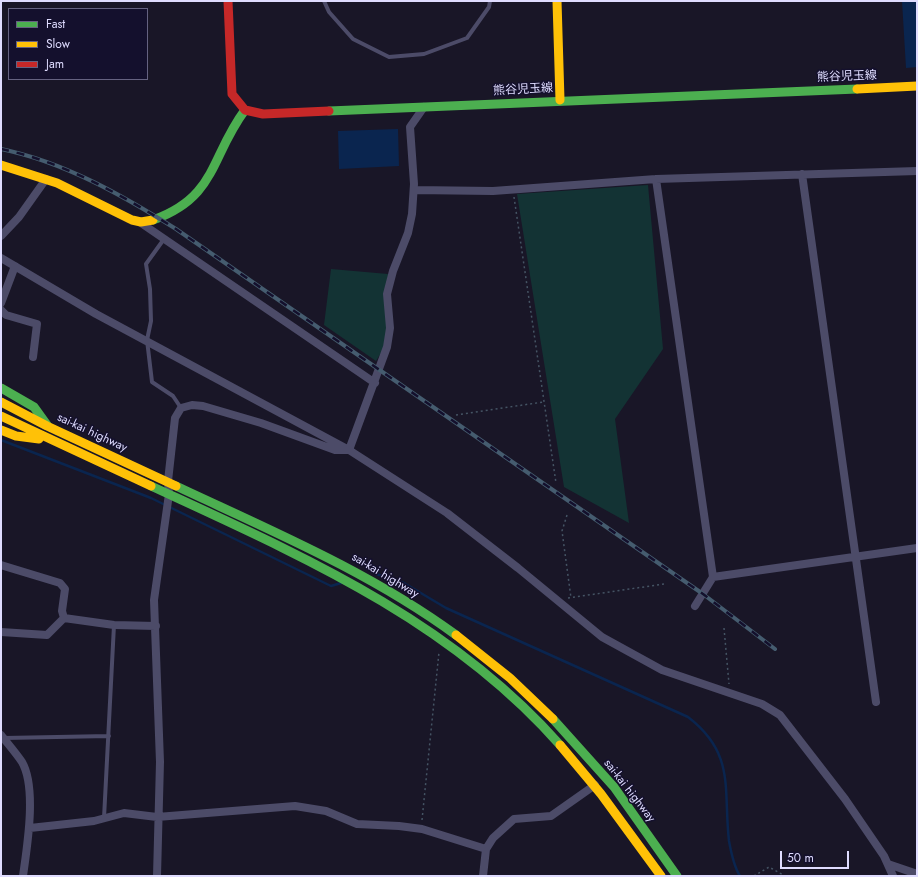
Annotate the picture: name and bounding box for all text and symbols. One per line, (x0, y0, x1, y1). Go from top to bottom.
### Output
legend (8, 8, 148, 80)
text: Fast (46, 15, 65, 33)
text: Slow (46, 35, 70, 53)
text: Jam (46, 55, 64, 73)
street label: 熊谷児玉線 (817, 69, 877, 85)
street label: 熊谷児玉線 (493, 81, 553, 99)
street label: sai-kai highway (55, 410, 129, 456)
street label: sai-kai highway (349, 550, 421, 602)
street label: sai-kai highway (600, 757, 658, 825)
scale bar (782, 843, 851, 869)
text: 50 m (787, 849, 814, 867)

